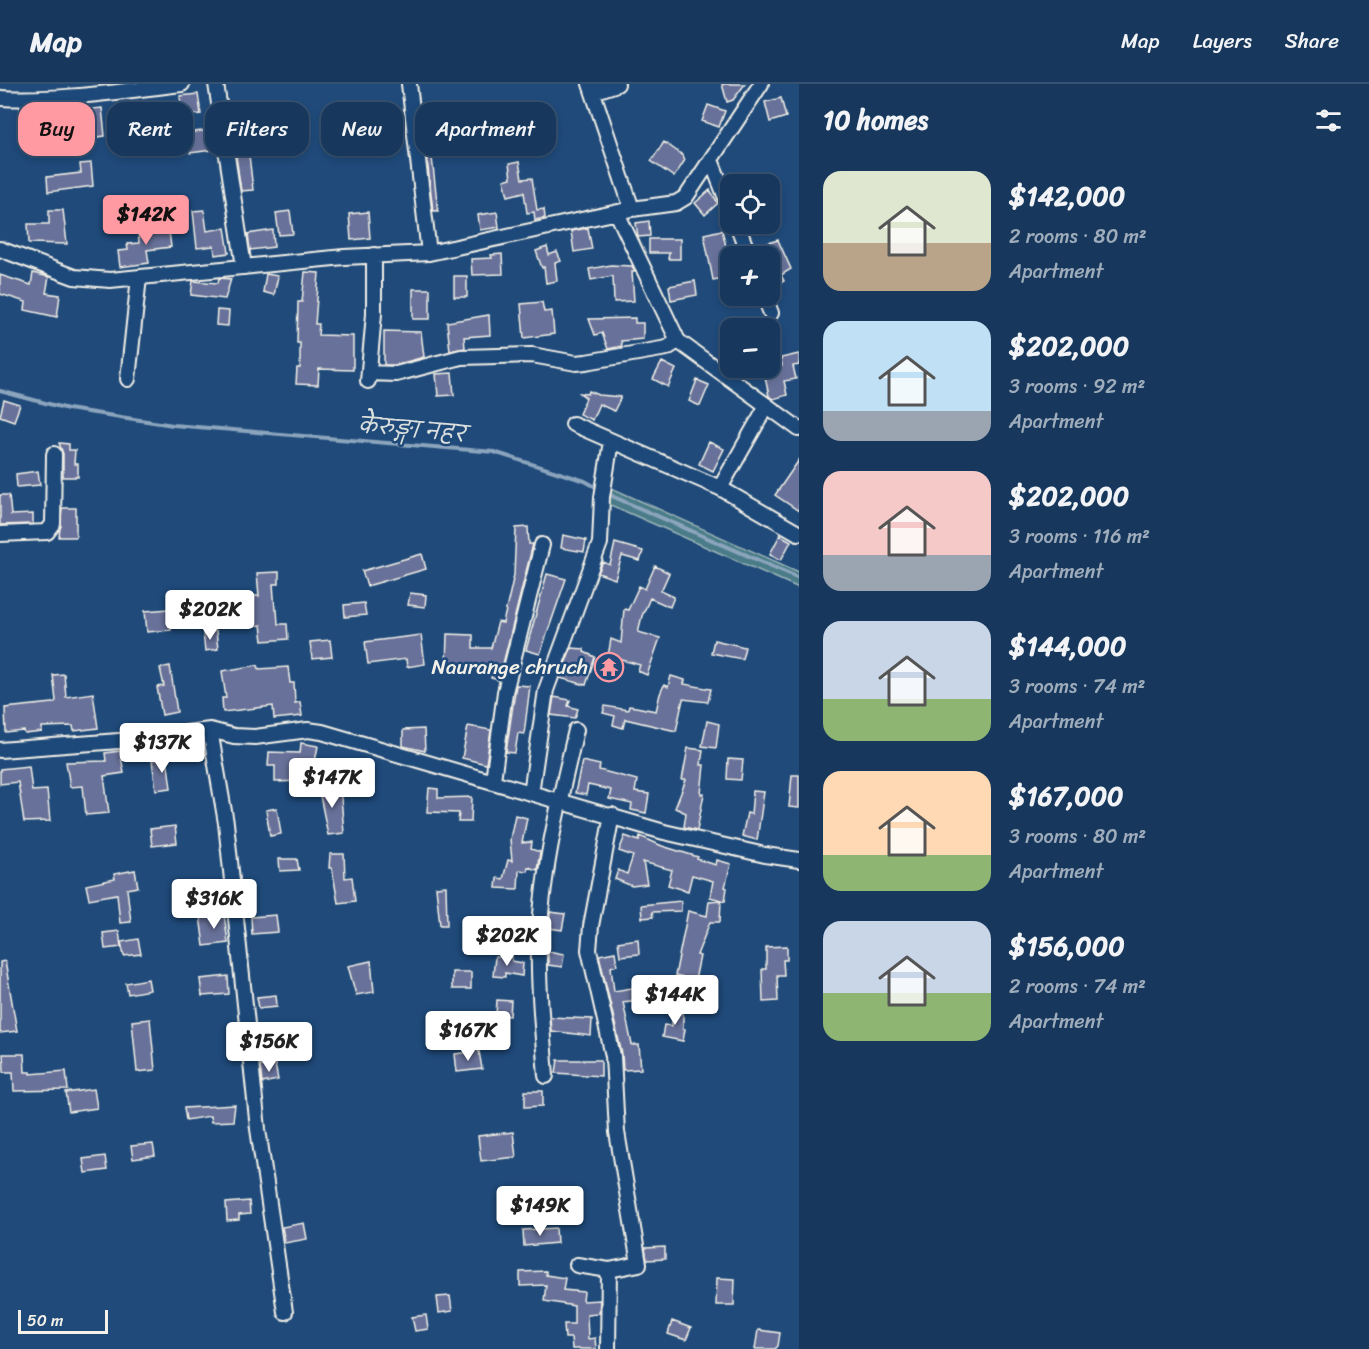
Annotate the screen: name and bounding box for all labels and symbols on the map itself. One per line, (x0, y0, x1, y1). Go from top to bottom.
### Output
pin: $142K (104, 195, 188, 246)
water label: केेरुङ्गा नहर (357, 405, 472, 454)
pin: $202K (168, 590, 252, 641)
place label: Naurange chruch (431, 648, 588, 686)
temple icon: Naurange chruch (593, 651, 625, 683)
pin: $137K (120, 723, 204, 774)
pin: $147K (290, 758, 374, 809)
pin: $316K (172, 879, 256, 930)
pin: $202K (465, 916, 549, 967)
pin: $144K (633, 975, 717, 1026)
pin: $167K (426, 1011, 510, 1062)
pin: $156K (227, 1022, 311, 1073)
pin: $149K (498, 1186, 582, 1237)
scale bar (18, 1307, 108, 1334)

